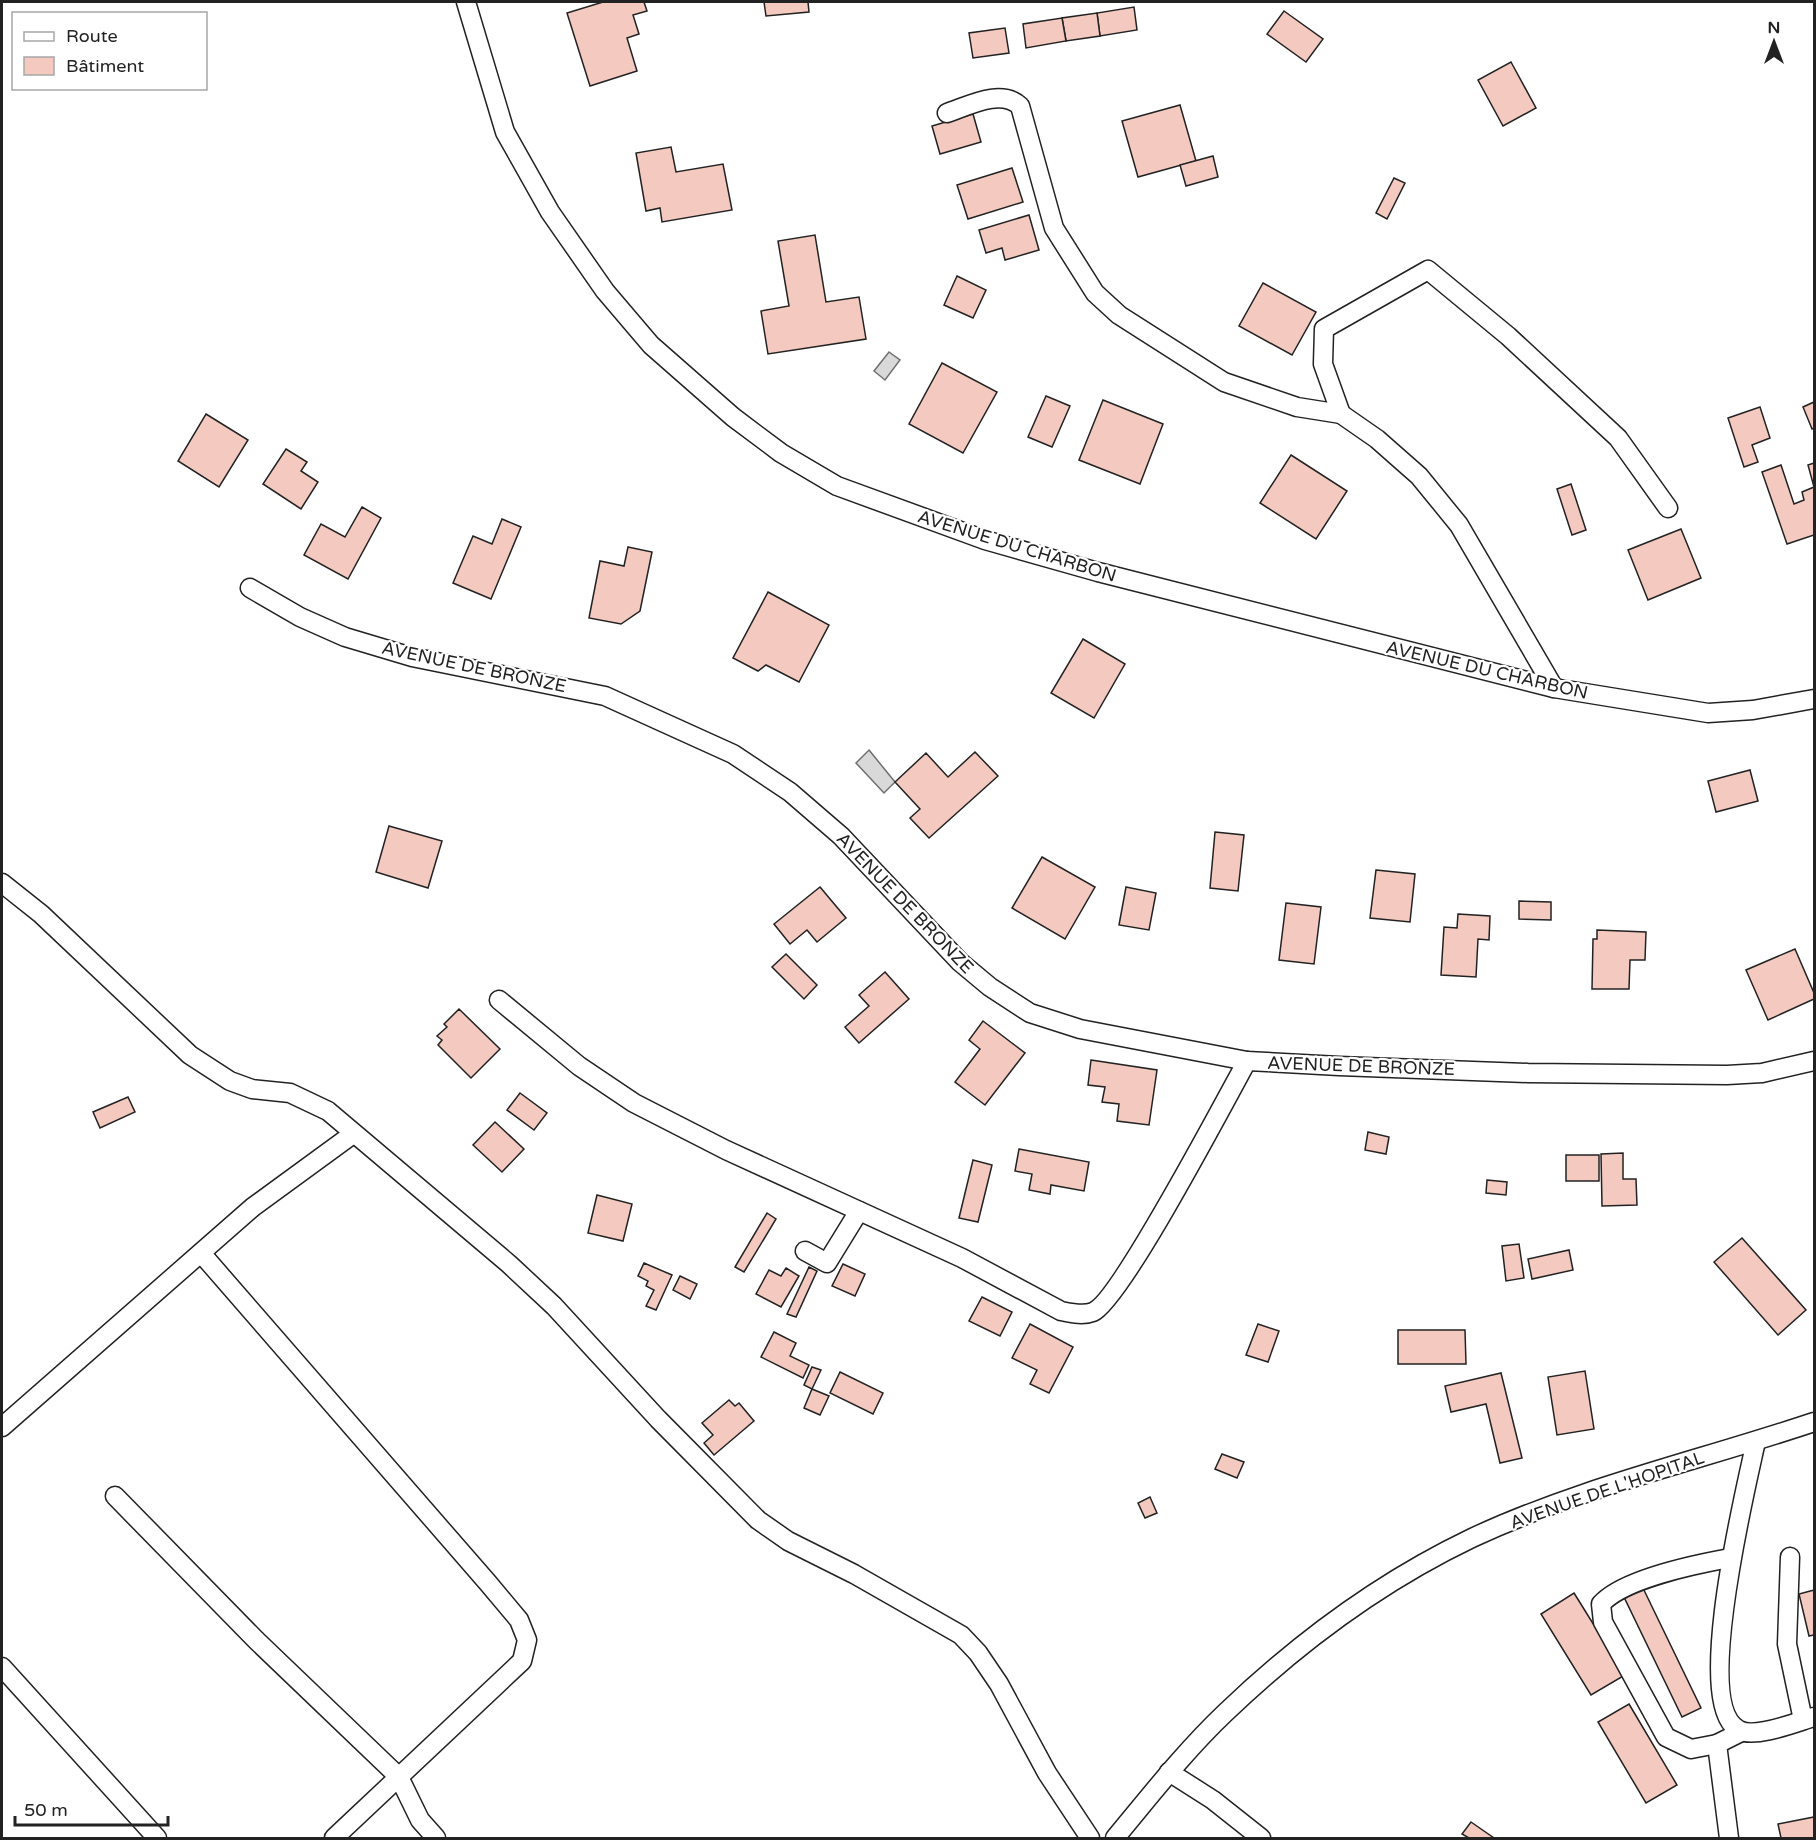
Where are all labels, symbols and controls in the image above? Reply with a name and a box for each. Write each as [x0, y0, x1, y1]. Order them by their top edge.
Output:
legend [12, 12, 207, 90]
north arrow [1744, 12, 1804, 72]
text: N [1768, 18, 1780, 38]
text: Route [66, 25, 118, 47]
text: Bâtiment [66, 55, 144, 77]
street label: AVENUE DU CHARBON [915, 505, 1119, 587]
street label: AVENUE DU CHARBON [1384, 636, 1590, 704]
street label: AVENUE DE BRONZE [380, 637, 568, 697]
street label: AVENUE DE BRONZE [832, 828, 978, 978]
street label: AVENUE DE BRONZE [1267, 1052, 1455, 1080]
street label: AVENUE DE L'HOPITAL [1507, 1446, 1708, 1534]
scale bar [15, 1789, 168, 1827]
text: 50 m [24, 1799, 68, 1821]

